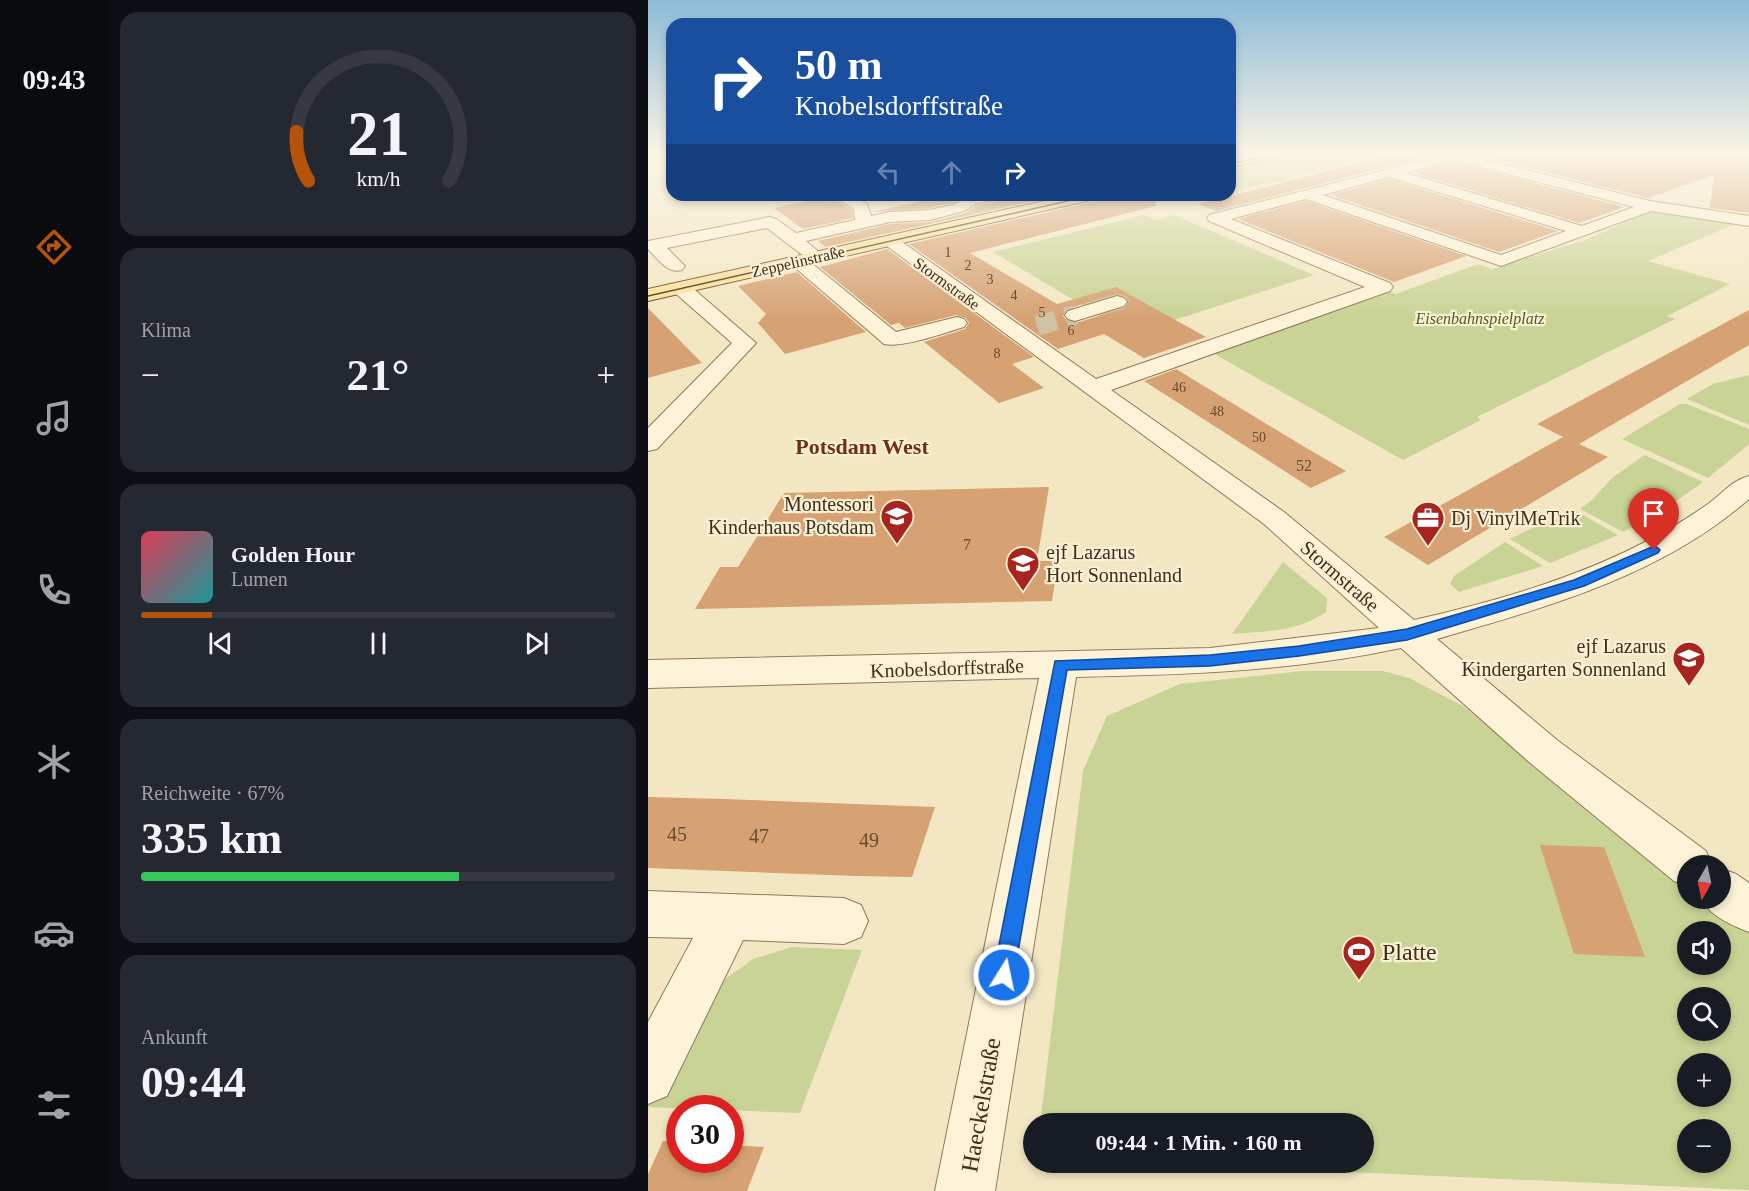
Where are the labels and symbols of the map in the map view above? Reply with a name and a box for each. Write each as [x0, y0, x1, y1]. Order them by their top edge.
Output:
street label: Zeppelinstraße [750, 243, 847, 281]
house number: 1 [945, 245, 952, 260]
street label: Stormstraße [910, 254, 983, 313]
house number: 2 [965, 258, 972, 273]
house number: 3 [987, 272, 994, 287]
house number: 4 [1011, 288, 1018, 303]
house number: 5 [1039, 305, 1046, 320]
park label: Eisenbahnspielplatz [1415, 310, 1545, 328]
house number: 6 [1068, 323, 1075, 338]
house number: 8 [994, 346, 1001, 361]
house number: 46 [1172, 380, 1186, 395]
house number: 48 [1210, 404, 1224, 419]
house number: 50 [1252, 430, 1266, 445]
district label: Potsdam West [795, 434, 929, 459]
house number: 52 [1296, 457, 1312, 474]
pin [1628, 488, 1679, 550]
place label: Montessori Kinderhaus Potsdam [708, 493, 874, 538]
school or university icon: Montessori Kinderhaus Potsdam [879, 498, 915, 545]
office icon: Dj VinylMeTrik [1410, 500, 1446, 547]
place label: Dj VinylMeTrik [1451, 507, 1580, 530]
house number: 7 [963, 536, 971, 553]
street label: Stormstraße [1296, 536, 1384, 616]
place label: ejf Lazarus Hort Sonnenland [1046, 541, 1182, 586]
school or university icon: ejf Lazarus Hort Sonnenland [1005, 545, 1041, 592]
place label: ejf Lazarus Kindergarten Sonnenland [1461, 635, 1666, 681]
school or university icon: ejf Lazarus Kindergarten Sonnenland [1671, 640, 1707, 687]
street label: Knobelsdorffstraße [870, 654, 1024, 682]
house number: 45 [667, 823, 687, 845]
house number: 47 [749, 825, 769, 847]
house number: 49 [859, 829, 879, 851]
north arrow [1677, 855, 1731, 909]
sports icon: Platte [1341, 934, 1377, 981]
place label: Platte [1382, 939, 1437, 965]
position arrow [972, 943, 1036, 1007]
street label: Haeckelstraße [956, 1036, 1006, 1174]
speed limit sign: 30 [666, 1095, 744, 1173]

